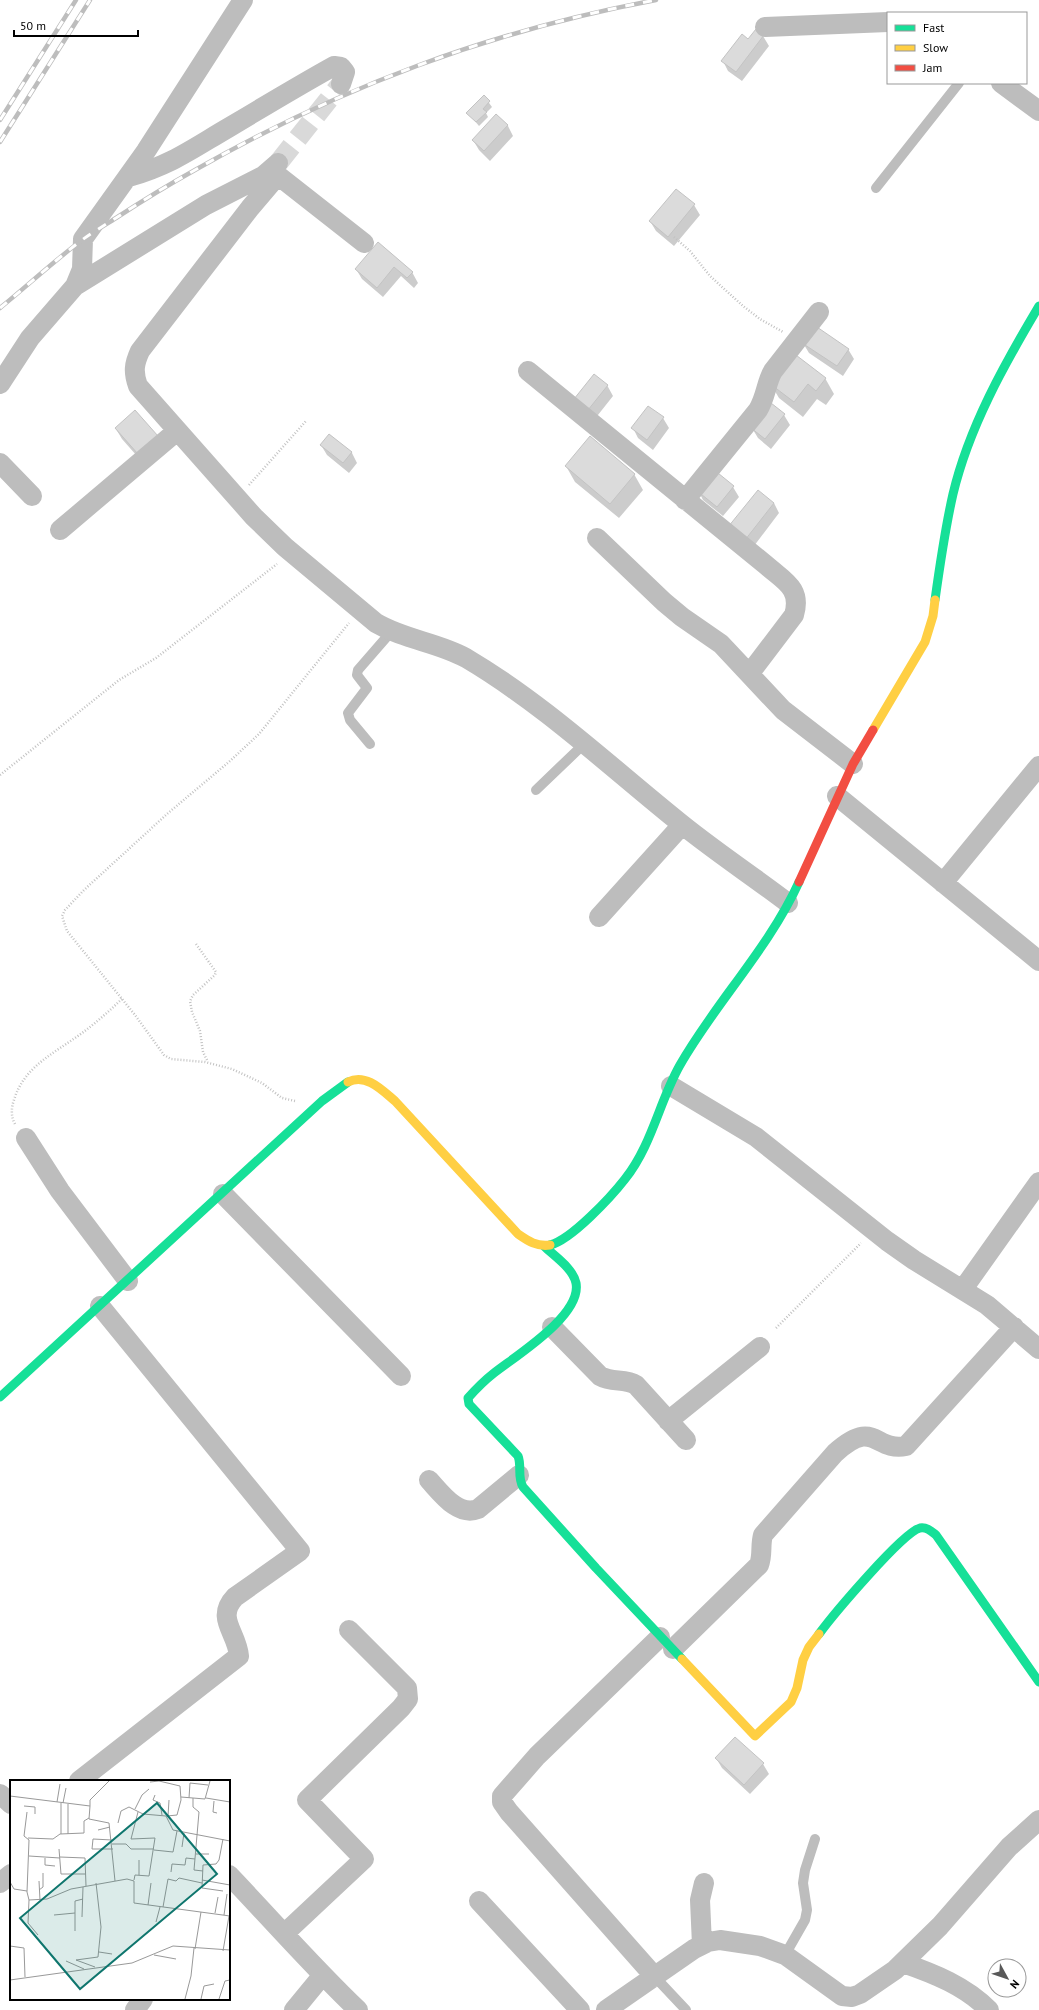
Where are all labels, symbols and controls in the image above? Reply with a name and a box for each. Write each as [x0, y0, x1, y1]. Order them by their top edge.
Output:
scale bar [14, 12, 138, 38]
legend [887, 12, 1027, 84]
text: 50 m [20, 18, 46, 33]
text: Fast [923, 20, 944, 35]
text: Slow [923, 40, 948, 55]
text: Jam [922, 60, 942, 75]
inset map [10, 1780, 230, 2000]
north arrow [987, 1958, 1027, 1998]
text: N [1007, 1977, 1022, 1992]

